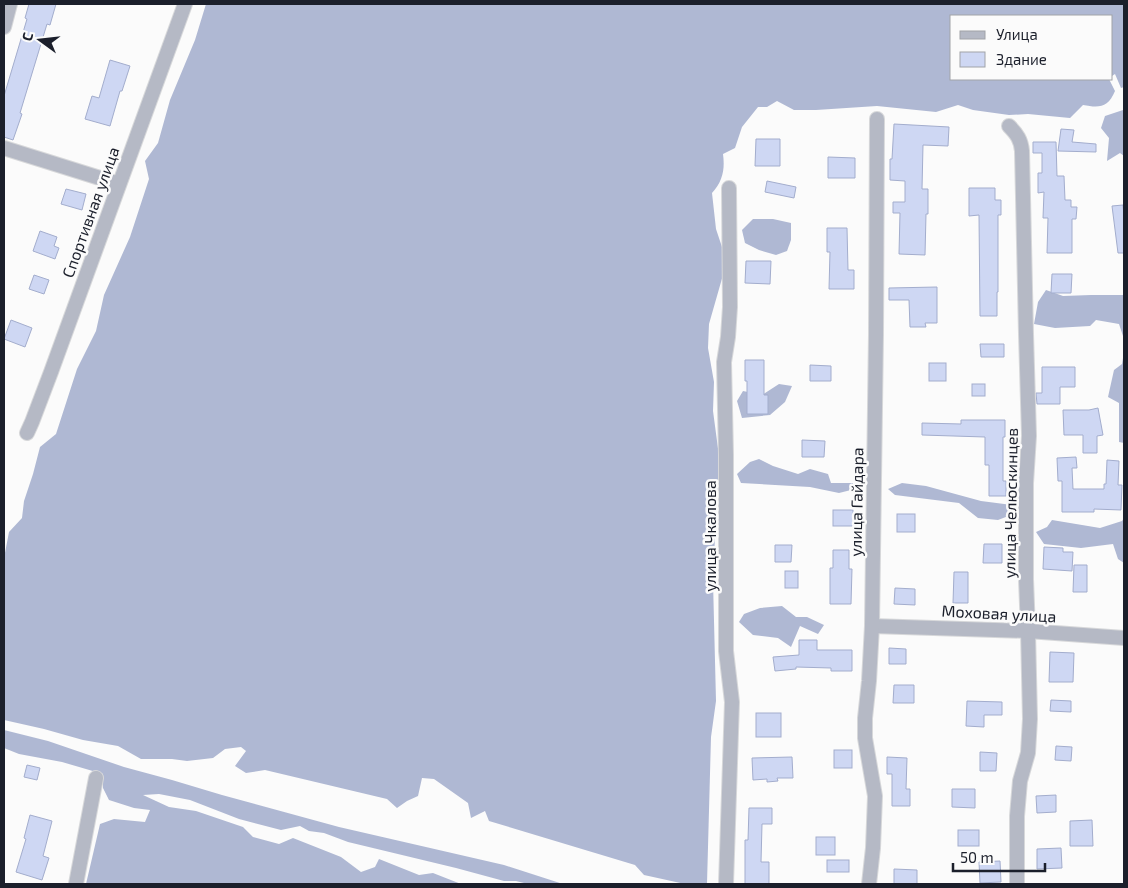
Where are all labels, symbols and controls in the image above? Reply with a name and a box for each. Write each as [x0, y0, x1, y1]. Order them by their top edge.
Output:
north arrow [15, 15, 65, 65]
legend [950, 15, 1113, 80]
text: Улица [996, 25, 1038, 43]
text: С [18, 30, 36, 43]
text: Здание [996, 50, 1047, 68]
street label: Спортивная улица [57, 144, 123, 280]
street label: улица Челюскинцев [999, 427, 1022, 579]
street label: улица Гайдара [846, 447, 867, 557]
street label: улица Чкалова [700, 480, 720, 592]
street label: Моховая улица [941, 601, 1057, 626]
scale bar [953, 840, 1046, 872]
text: 50 m [960, 848, 994, 866]

